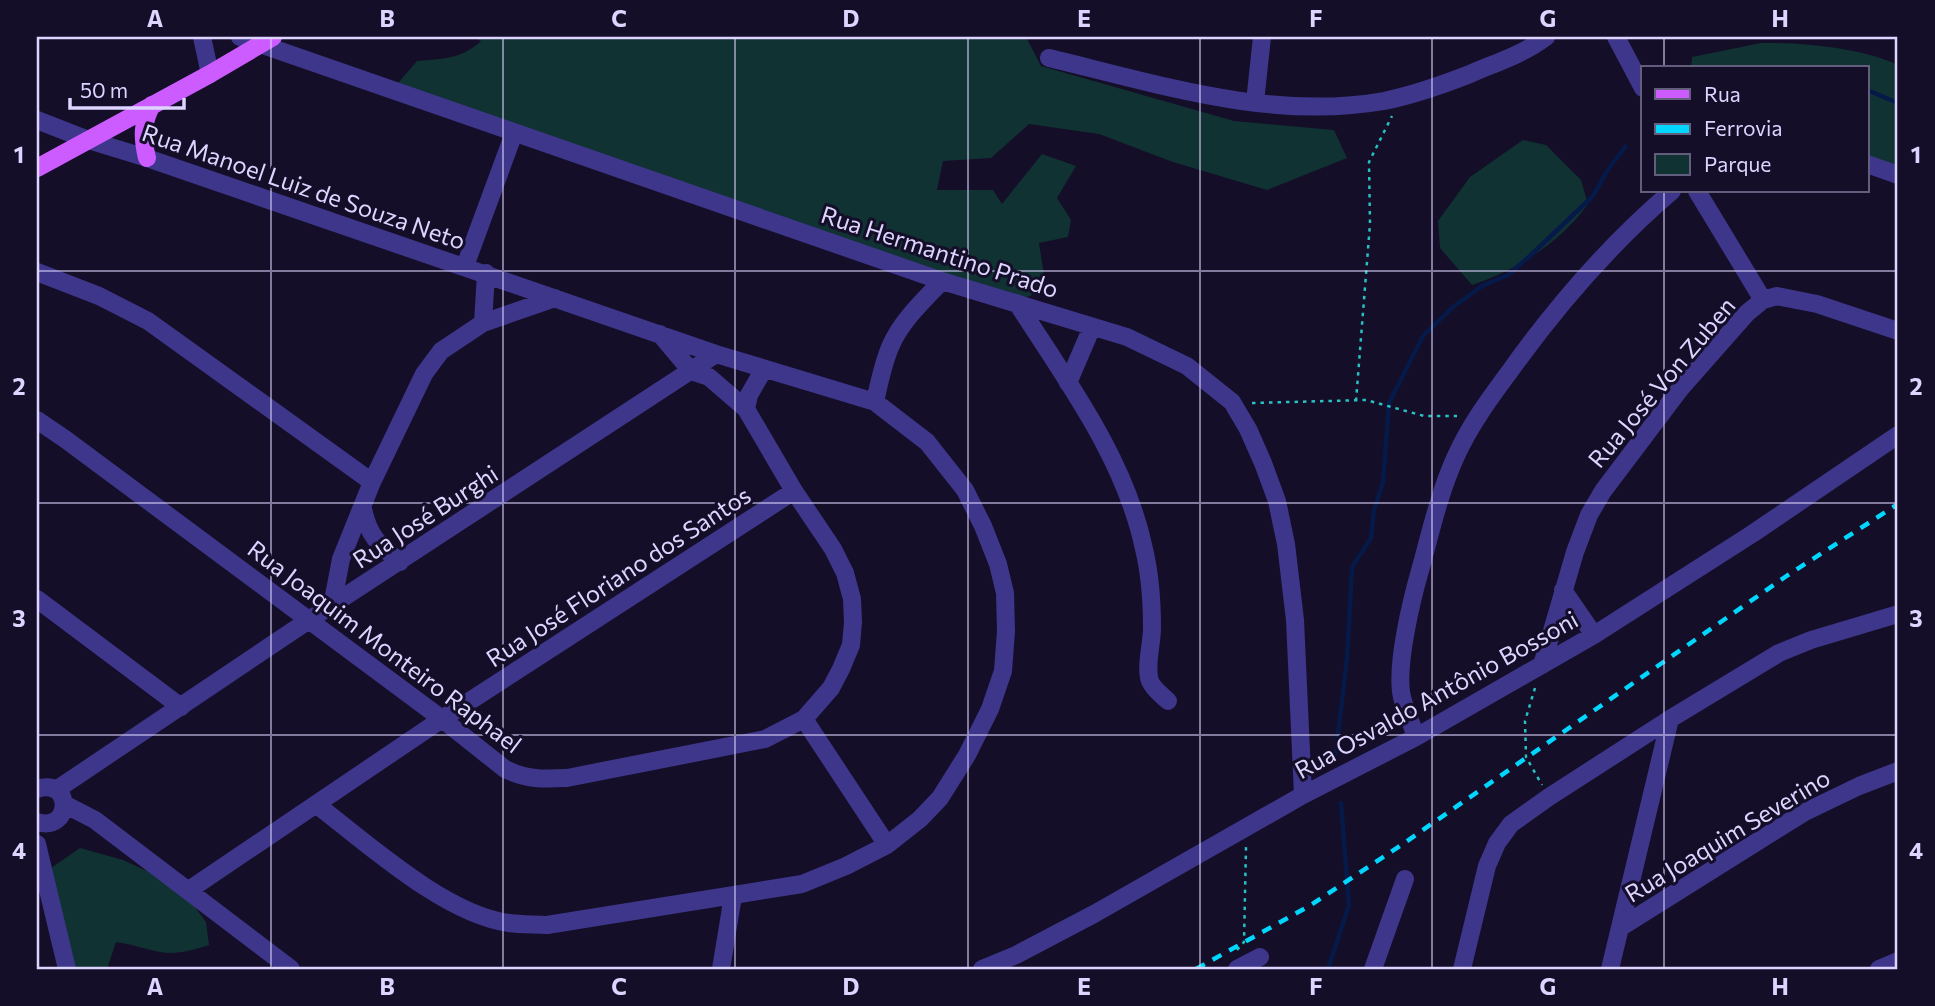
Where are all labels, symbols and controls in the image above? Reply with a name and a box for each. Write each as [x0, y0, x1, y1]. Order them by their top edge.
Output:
text: A [147, 4, 164, 32]
text: B [379, 4, 395, 32]
text: C [611, 4, 627, 32]
text: D [843, 4, 860, 32]
text: E [1077, 4, 1091, 32]
text: F [1309, 4, 1323, 32]
text: G [1540, 4, 1556, 32]
text: H [1771, 4, 1789, 32]
scale bar [70, 66, 184, 110]
legend [1641, 66, 1868, 192]
text: 50 m [80, 77, 128, 102]
text: Rua [1704, 81, 1741, 106]
text: Ferrovia [1704, 115, 1782, 140]
street label: Rua Manoel Luiz de Souza Neto [139, 117, 469, 255]
text: 1 [14, 140, 24, 168]
text: 1 [1911, 140, 1921, 168]
text: Parque [1704, 151, 1771, 176]
street label: Rua Hermantino Prado [818, 199, 1062, 303]
street label: Rua José Von Zuben [1581, 291, 1741, 473]
text: 2 [12, 372, 26, 400]
text: 2 [1909, 372, 1923, 400]
street label: Rua José Burghi [347, 458, 503, 574]
street label: Rua José Floriano dos Santos [480, 480, 756, 672]
street label: Rua Joaquim Monteiro Raphael [243, 534, 527, 758]
text: 3 [12, 604, 26, 632]
street label: Rua Osvaldo Antônio Bossoni [1289, 604, 1583, 784]
text: 3 [1909, 604, 1923, 632]
street label: Rua Joaquim Severino [1619, 762, 1835, 908]
text: 4 [12, 836, 26, 864]
text: 4 [1909, 836, 1923, 864]
text: A [147, 972, 164, 1000]
text: B [379, 972, 395, 1000]
text: C [611, 972, 627, 1000]
text: D [843, 972, 860, 1000]
text: E [1077, 972, 1091, 1000]
text: F [1309, 972, 1323, 1000]
text: G [1540, 972, 1556, 1000]
text: H [1771, 972, 1789, 1000]

